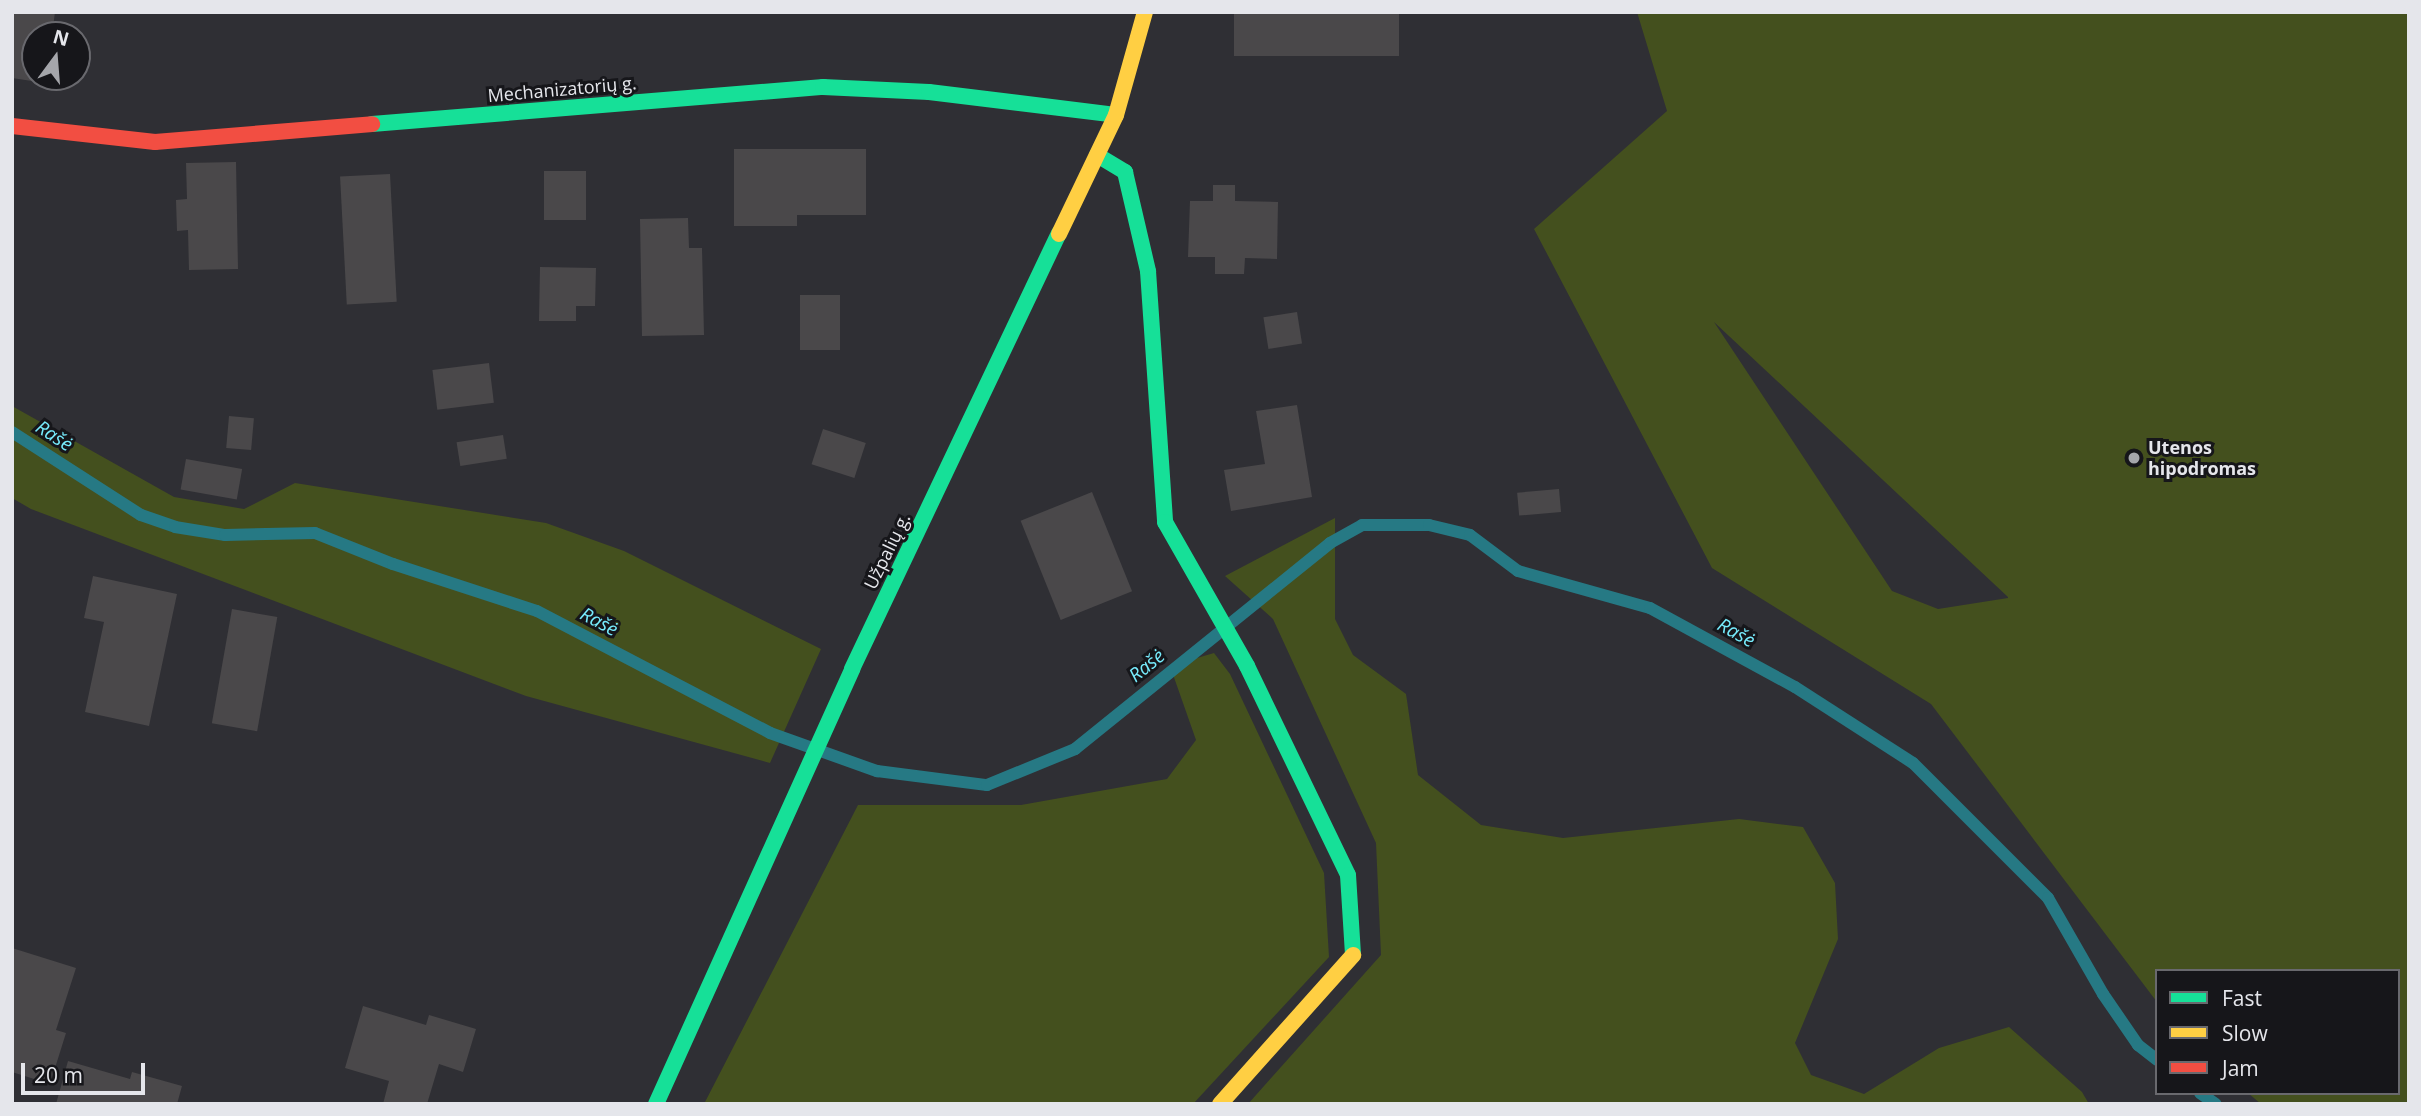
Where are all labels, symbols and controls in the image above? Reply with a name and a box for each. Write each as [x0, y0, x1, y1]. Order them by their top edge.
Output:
north arrow [21, 21, 91, 91]
text: N [50, 23, 72, 52]
street label: Mechanizatorių g. [487, 72, 637, 106]
water label: Rašė [31, 416, 77, 456]
place label: Utenos hipodromas [2148, 437, 2256, 480]
marker: Utenos hipodromas [2126, 450, 2142, 466]
street label: Užpalių g. [859, 509, 915, 593]
water label: Rašė [576, 603, 622, 641]
water label: Rašė [1713, 614, 1759, 652]
water label: Rašė [1125, 645, 1169, 687]
legend [2155, 969, 2400, 1095]
text: Fast [2222, 984, 2262, 1012]
text: Slow [2222, 1019, 2268, 1047]
scale bar [24, 1050, 149, 1094]
text: Jam [2222, 1054, 2259, 1082]
text: 20 m [34, 1061, 83, 1089]

